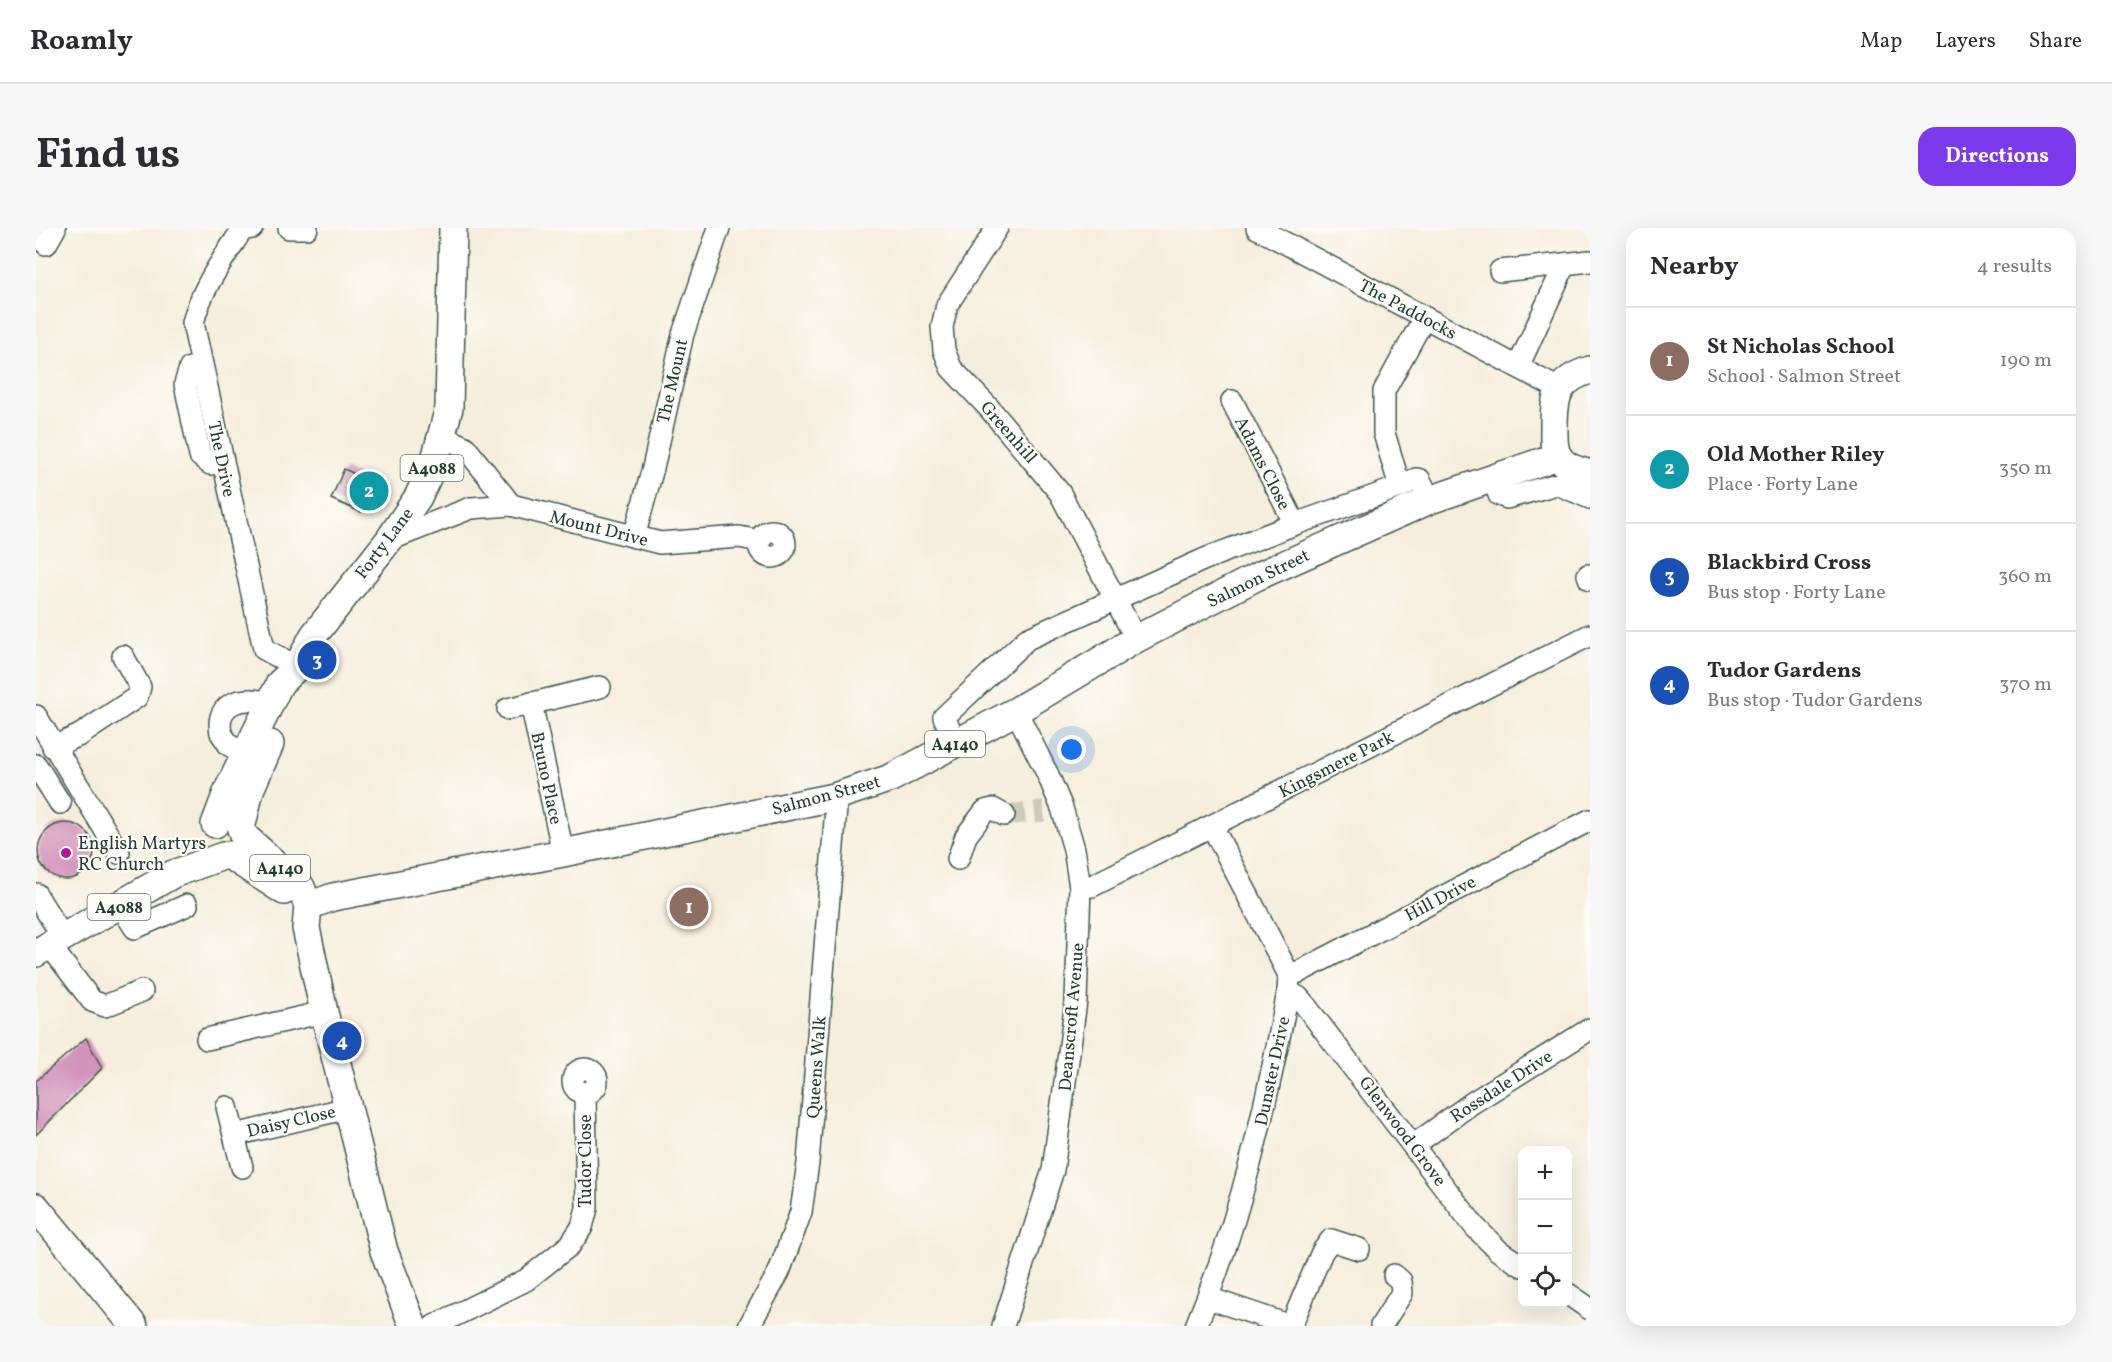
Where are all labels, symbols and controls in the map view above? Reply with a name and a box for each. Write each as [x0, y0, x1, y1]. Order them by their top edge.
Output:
text: Roamly [30, 22, 133, 61]
text: Map [1860, 27, 1902, 56]
text: Layers [1935, 27, 1996, 56]
text: Share [2029, 27, 2082, 56]
text: Find us [36, 127, 180, 186]
button: Directions [1918, 127, 2076, 186]
text: Nearby [1650, 249, 1739, 285]
text: 4 results [1977, 253, 2052, 281]
street label: The Paddocks [1354, 274, 1461, 347]
text: St Nicholas School [1707, 332, 1895, 363]
street label: The Mount [652, 337, 695, 426]
text: 1 [1665, 347, 1674, 375]
text: 190 m [2000, 347, 2052, 375]
text: School · Salmon Street [1707, 363, 1901, 391]
street label: Greenhill [974, 396, 1042, 470]
street label: Adams Close [1227, 413, 1296, 515]
street label: The Drive [200, 419, 241, 500]
text: Old Mother Riley [1707, 440, 1885, 471]
road number: A4088 [400, 455, 464, 481]
text: 2 [1664, 455, 1675, 483]
text: 350 m [1999, 455, 2052, 483]
pin: 2 [350, 468, 388, 514]
text: Place · Forty Lane [1707, 471, 1858, 499]
street label: Forty Lane [350, 503, 420, 585]
street label: Mount Drive [547, 505, 651, 554]
street label: Salmon Street [1203, 544, 1314, 615]
text: Blackbird Cross [1707, 548, 1871, 579]
text: 3 [1664, 563, 1675, 591]
text: 360 m [1998, 563, 2052, 591]
text: Bus stop · Forty Lane [1707, 579, 1886, 607]
pin: 3 [298, 638, 336, 682]
text: Tudor Gardens [1707, 656, 1861, 687]
text: 4 [1663, 671, 1676, 699]
text: 370 m [1999, 671, 2052, 699]
text: Bus stop · Tudor Gardens [1707, 687, 1923, 715]
street label: Kingsmere Park [1275, 725, 1399, 805]
street label: Bruno Place [524, 730, 568, 827]
road number: A4140 [925, 731, 985, 757]
your location [1057, 735, 1086, 764]
street label: Salmon Street [769, 770, 883, 823]
place label: English Martyrs RC Church [78, 832, 206, 878]
marker: English Martyrs RC Church [59, 846, 73, 860]
road number: A4140 [250, 855, 310, 881]
street label: Hill Drive [1401, 870, 1481, 929]
pin: 1 [670, 884, 708, 930]
road number: A4088 [88, 894, 151, 920]
street label: Deanscroft Avenue [1054, 942, 1091, 1093]
street label: Dunster Drive [1250, 1014, 1297, 1128]
street label: Queens Walk [801, 1015, 834, 1119]
pin: 4 [322, 1018, 362, 1064]
street label: Rossdale Drive [1446, 1045, 1558, 1130]
street label: Glenwood Grove [1352, 1072, 1451, 1192]
street label: Daisy Close [244, 1100, 338, 1145]
street label: Tudor Close [574, 1114, 599, 1208]
map controls [1518, 1146, 1572, 1308]
button: + [1518, 1146, 1572, 1200]
button: − [1518, 1200, 1572, 1254]
button: locate [1518, 1254, 1572, 1308]

